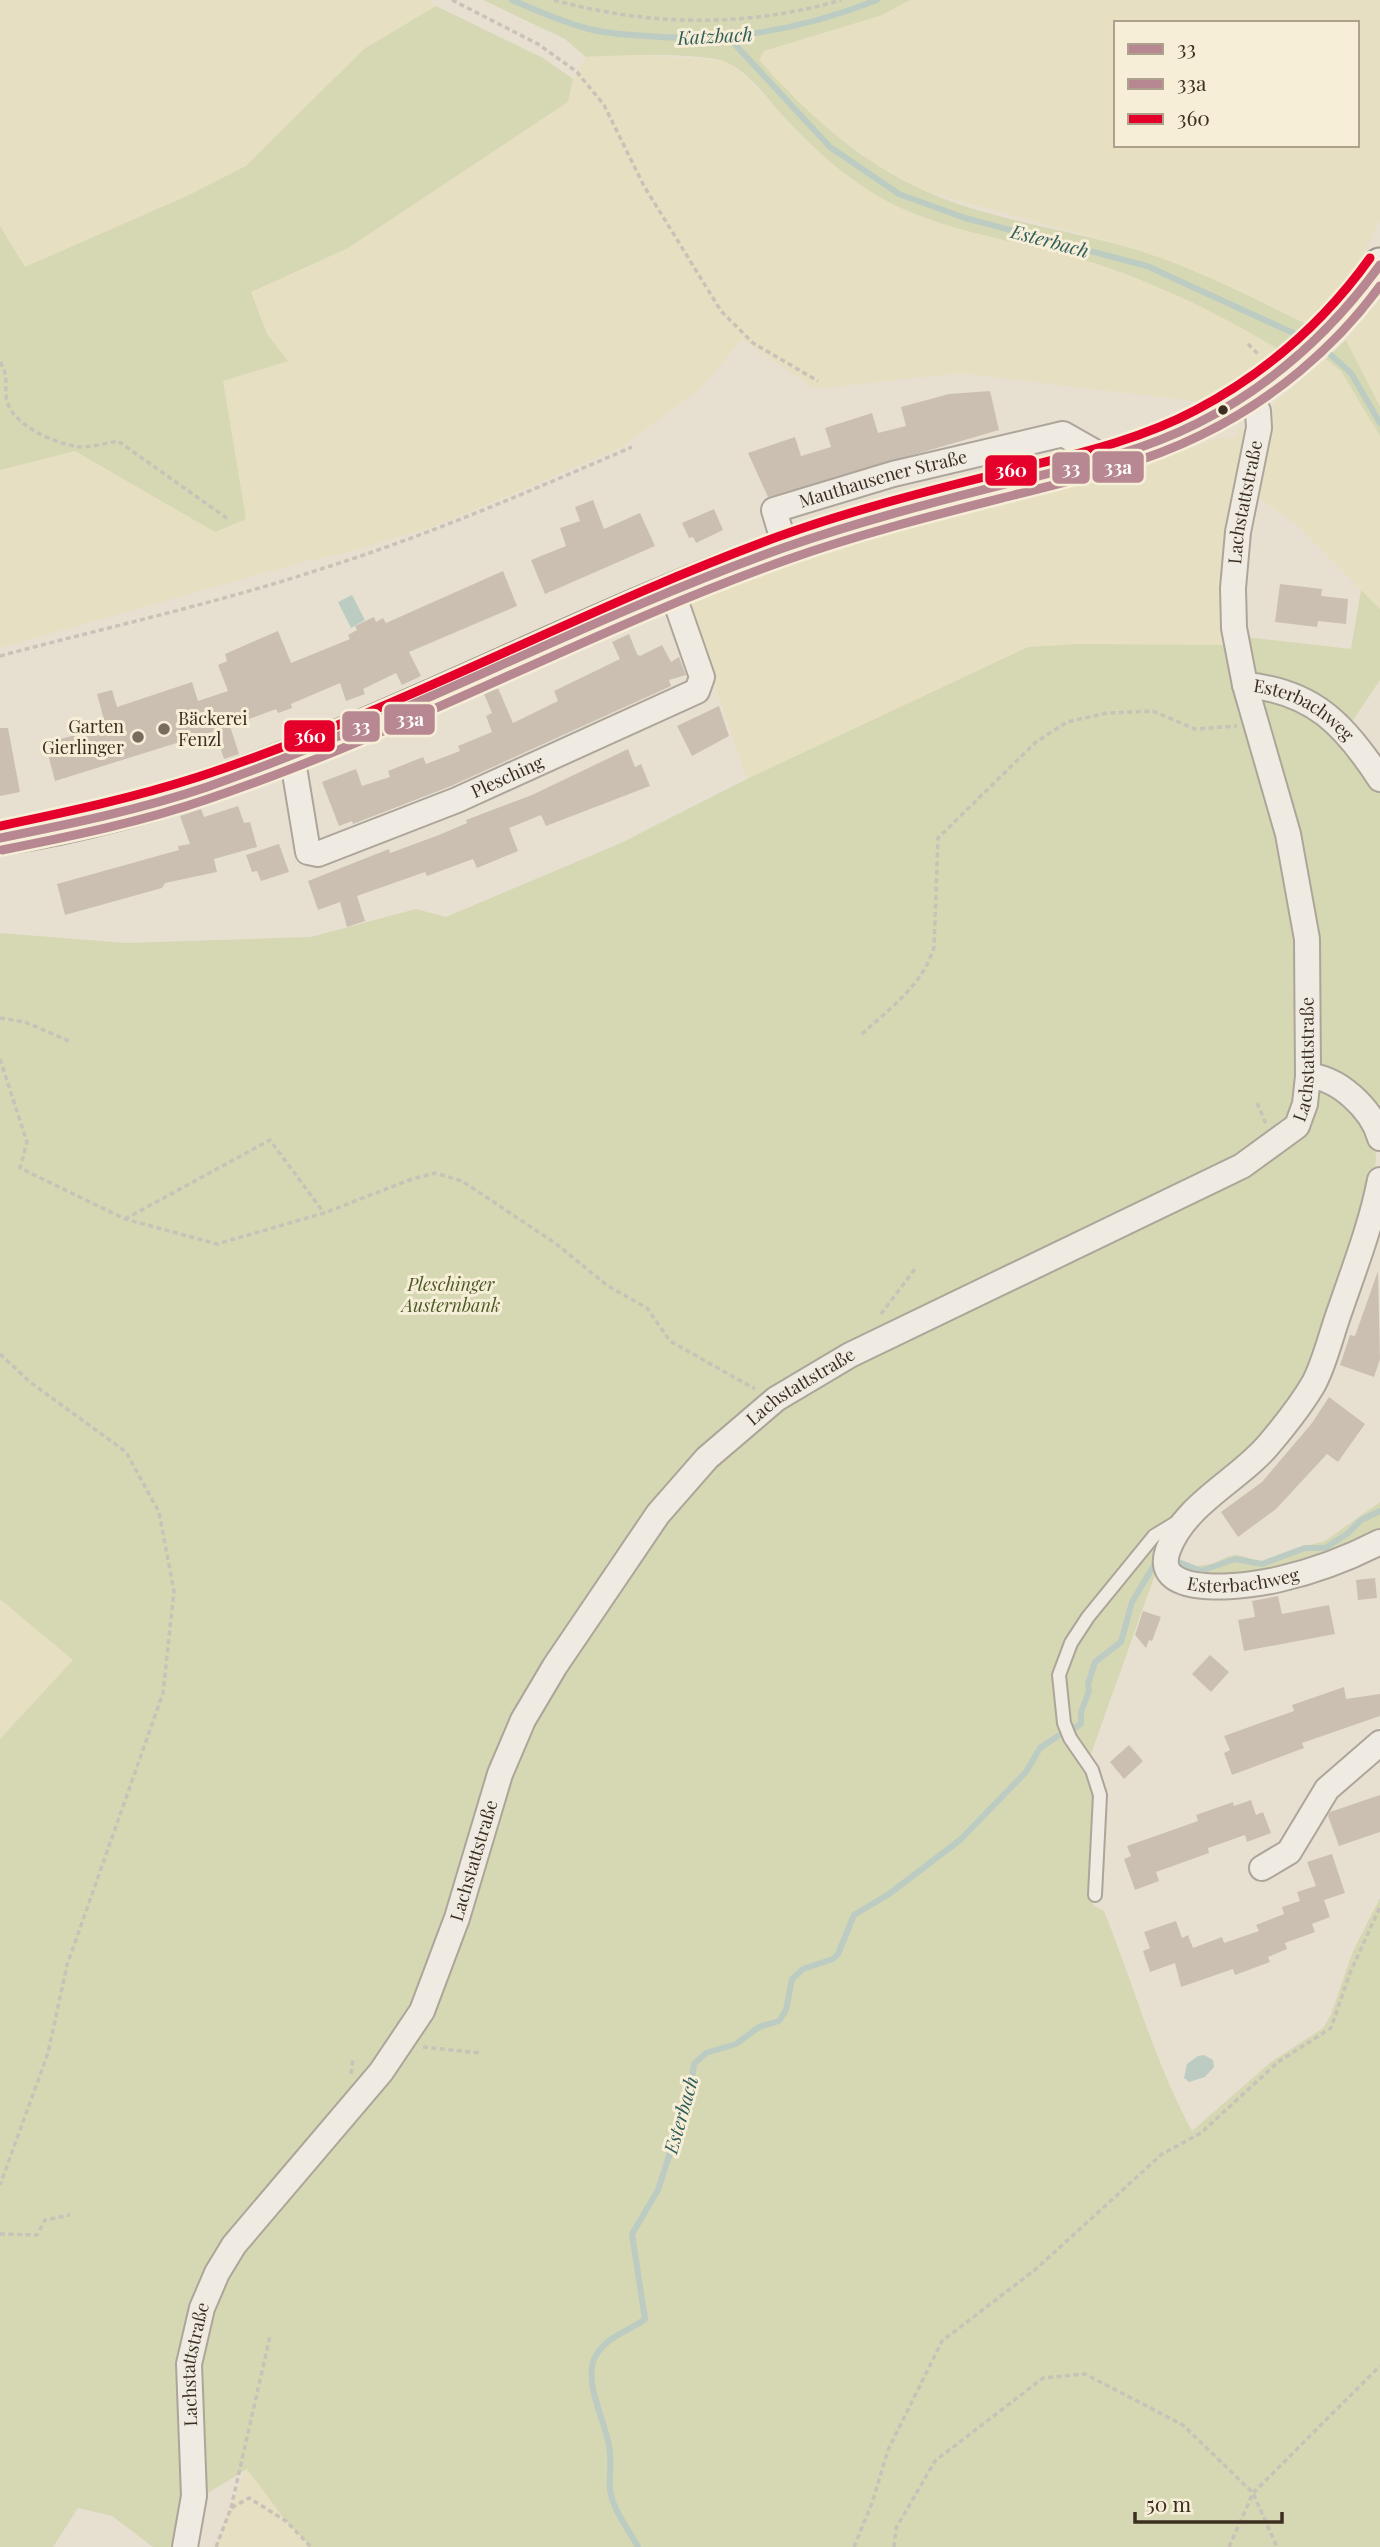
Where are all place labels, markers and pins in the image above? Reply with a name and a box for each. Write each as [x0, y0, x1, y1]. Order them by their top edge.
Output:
unlabelled marker [1216, 403, 1230, 417]
place label: Bäckerei Fenzl [178, 706, 247, 751]
place label: Garten Gierlinger [42, 714, 124, 759]
marker: Bäckerei Fenzl [156, 721, 172, 737]
marker: Garten Gierlinger [130, 729, 146, 745]

